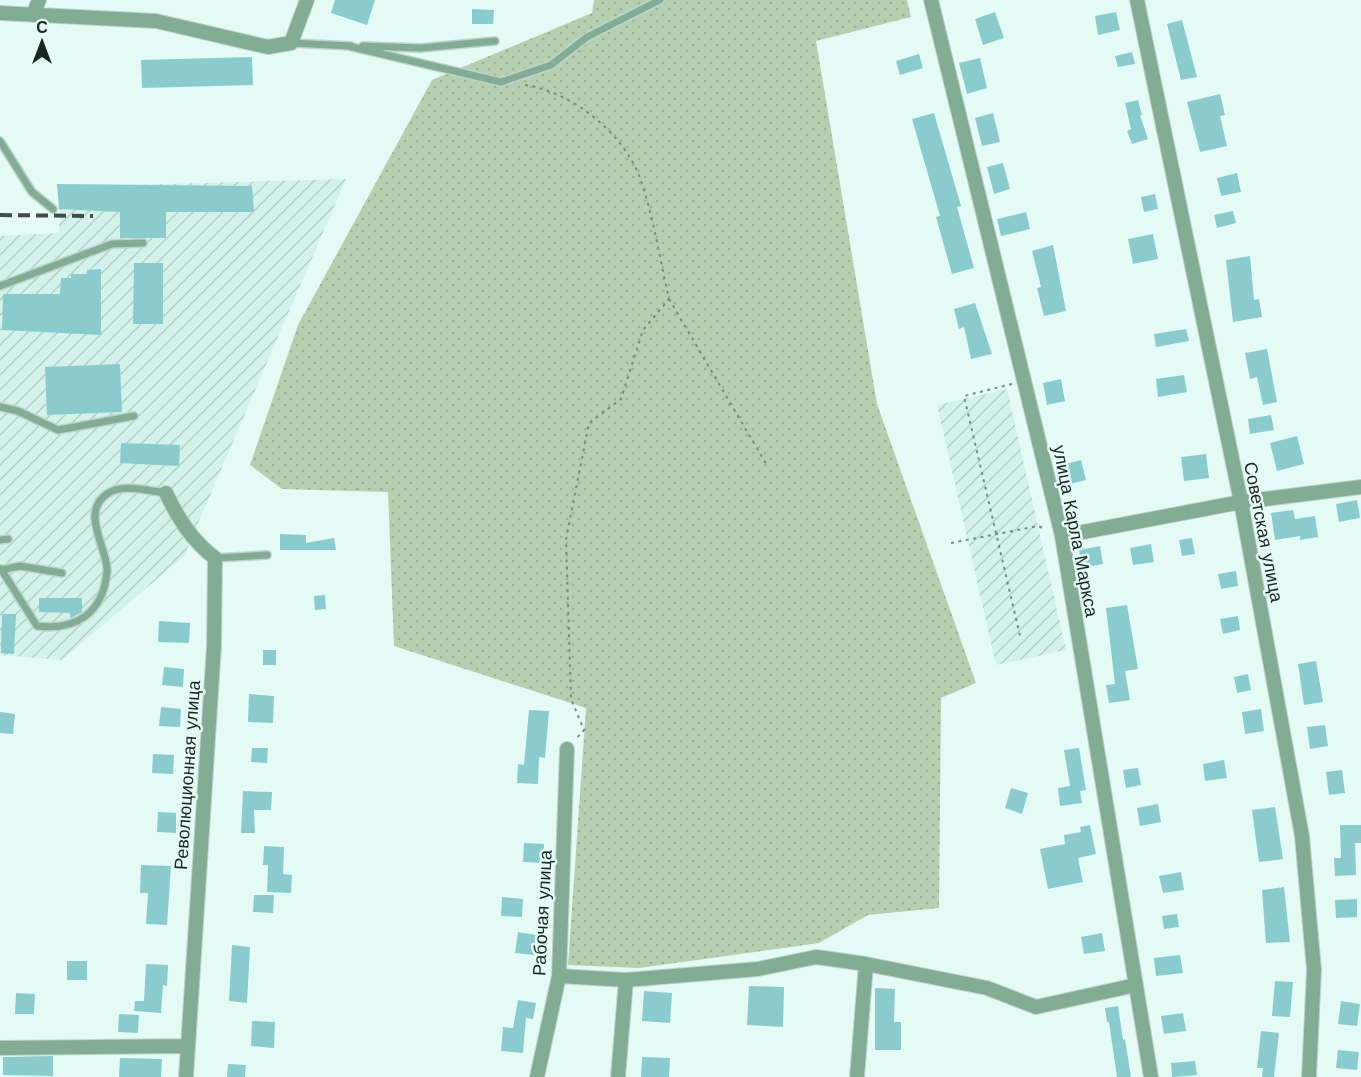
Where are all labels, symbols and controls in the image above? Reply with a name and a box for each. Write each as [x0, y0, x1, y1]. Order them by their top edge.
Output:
north arrow [12, 12, 72, 72]
text: С [36, 18, 48, 37]
street label: улица Карла Маркса [1049, 443, 1103, 620]
street label: Советская улица [1240, 460, 1288, 605]
street label: Революционная улица [170, 679, 204, 870]
street label: Рабочая улица [528, 849, 556, 977]

